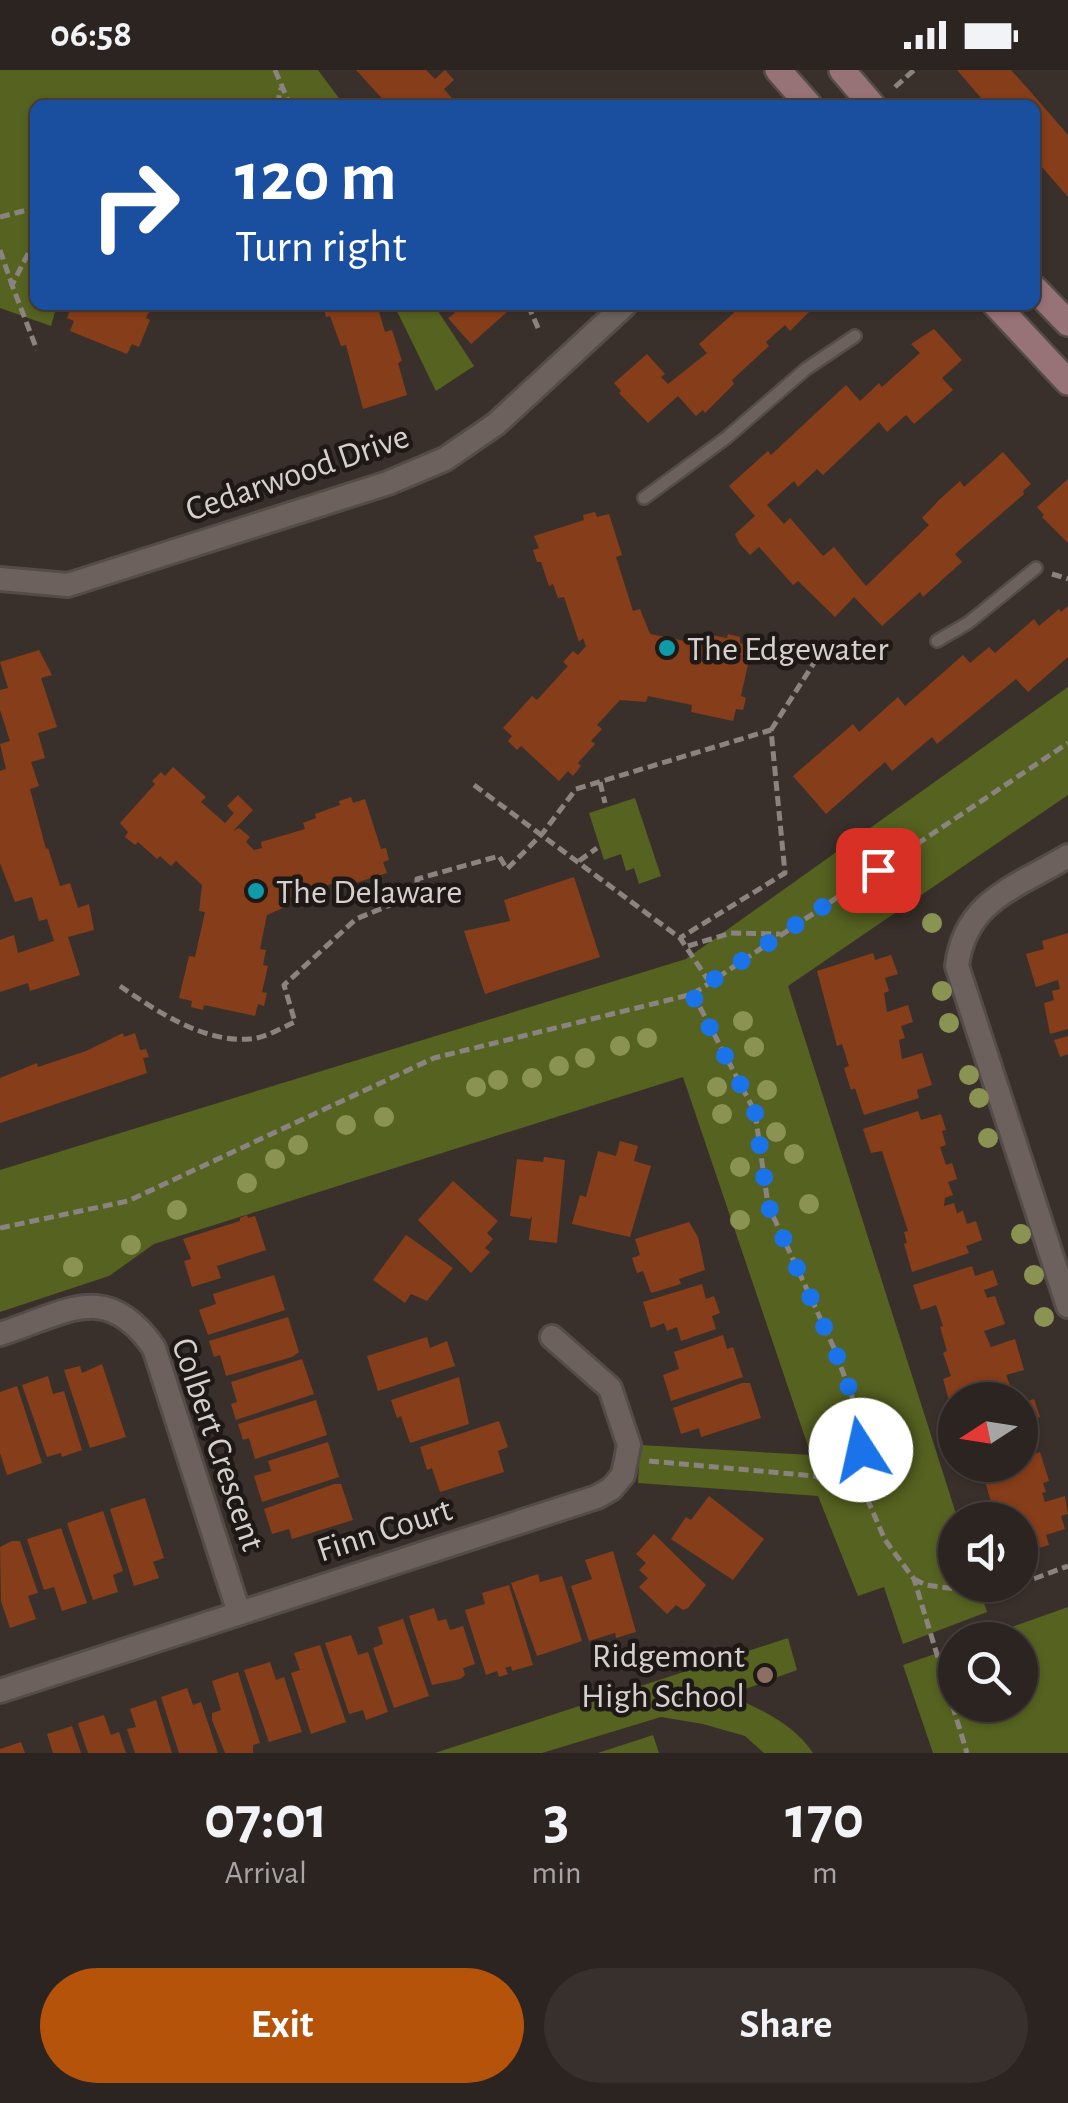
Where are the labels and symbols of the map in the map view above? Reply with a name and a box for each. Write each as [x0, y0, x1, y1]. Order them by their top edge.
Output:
street label: Cedarwood Drive [181, 419, 414, 528]
place label: The Edgewater [687, 632, 889, 667]
marker: The Edgewater [656, 637, 678, 659]
pin [836, 828, 921, 913]
place label: The Delaware [276, 875, 462, 910]
marker: The Delaware [245, 880, 267, 902]
street label: Colbert Crescent [165, 1334, 270, 1555]
north arrow [938, 1382, 1038, 1482]
position arrow [809, 1398, 913, 1502]
street label: Finn Court [313, 1492, 456, 1569]
place label: Ridgemont High School [581, 1639, 745, 1714]
marker: Ridgemont High School [754, 1664, 776, 1686]

